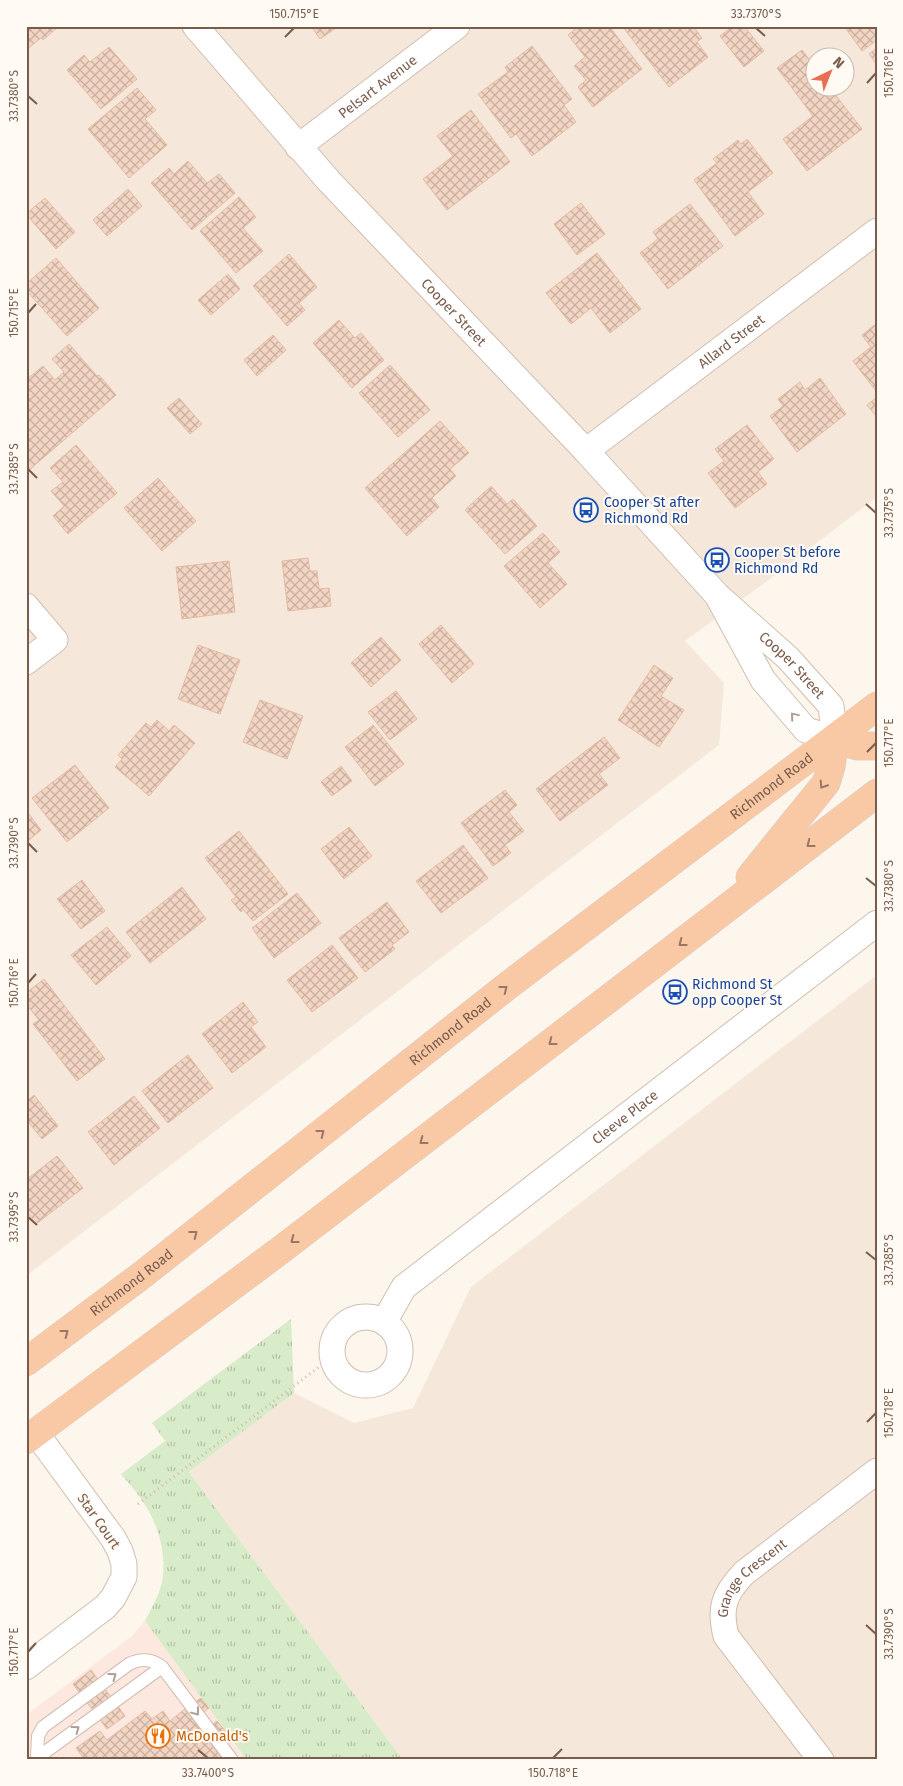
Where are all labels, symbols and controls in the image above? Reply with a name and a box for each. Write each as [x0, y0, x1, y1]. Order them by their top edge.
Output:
text: 150.715°E [269, 7, 319, 21]
text: 33.7370°S [731, 7, 782, 21]
north arrow [806, 48, 856, 98]
text: 150.716°E [882, 48, 896, 98]
street label: Pelsart Avenue [335, 52, 421, 122]
text: N [829, 53, 848, 72]
text: 33.7380°S [7, 69, 21, 122]
street label: Cooper Street [417, 275, 490, 351]
text: 150.715°E [7, 288, 21, 338]
street label: Allard Street [695, 310, 769, 372]
text: 33.7385°S [7, 443, 21, 495]
text: 33.7375°S [882, 488, 896, 538]
place label: Cooper St after Richmond Rd [604, 494, 700, 527]
bus stop icon: Cooper St after Richmond Rd [573, 497, 599, 523]
place label: Cooper St before Richmond Rd [734, 544, 841, 577]
bus stop icon: Cooper St before Richmond Rd [704, 547, 730, 573]
street label: Cooper Street [755, 628, 829, 703]
one-way arrow [791, 713, 799, 722]
text: 150.717°E [882, 718, 896, 768]
street label: Richmond Road [727, 749, 817, 823]
one-way arrow [820, 779, 829, 789]
text: 33.7390°S [7, 817, 21, 869]
one-way arrow [807, 838, 816, 847]
text: 33.7380°S [882, 859, 896, 912]
one-way arrow [678, 938, 687, 947]
text: 150.716°E [7, 958, 21, 1008]
place label: Richmond St opp Cooper St [692, 976, 783, 1009]
bus stop icon: Richmond St opp Cooper St [662, 979, 688, 1005]
one-way arrow [498, 986, 507, 994]
street label: Richmond Road [406, 994, 495, 1069]
one-way arrow [549, 1036, 558, 1045]
street label: Cleeve Place [589, 1087, 662, 1148]
one-way arrow [315, 1130, 324, 1138]
one-way arrow [420, 1135, 429, 1143]
text: 33.7395°S [7, 1191, 21, 1242]
one-way arrow [188, 1231, 197, 1239]
one-way arrow [291, 1234, 300, 1242]
text: 33.7385°S [882, 1234, 896, 1286]
street label: Richmond Road [87, 1246, 177, 1320]
one-way arrow [59, 1330, 69, 1339]
text: 150.718°E [882, 1388, 896, 1438]
street label: Star Court [73, 1490, 124, 1553]
street label: Grange Crescent [715, 1535, 791, 1618]
text: 33.7390°S [882, 1608, 896, 1660]
text: 150.717°E [7, 1627, 21, 1677]
one-way arrow [107, 1673, 116, 1682]
one-way arrow [190, 1706, 199, 1716]
restaurant icon: McDonald's [145, 1723, 171, 1749]
one-way arrow [71, 1726, 80, 1735]
place label: McDonald's [176, 1728, 249, 1745]
text: 33.7400°S [182, 1766, 235, 1780]
text: 150.718°E [528, 1766, 578, 1780]

